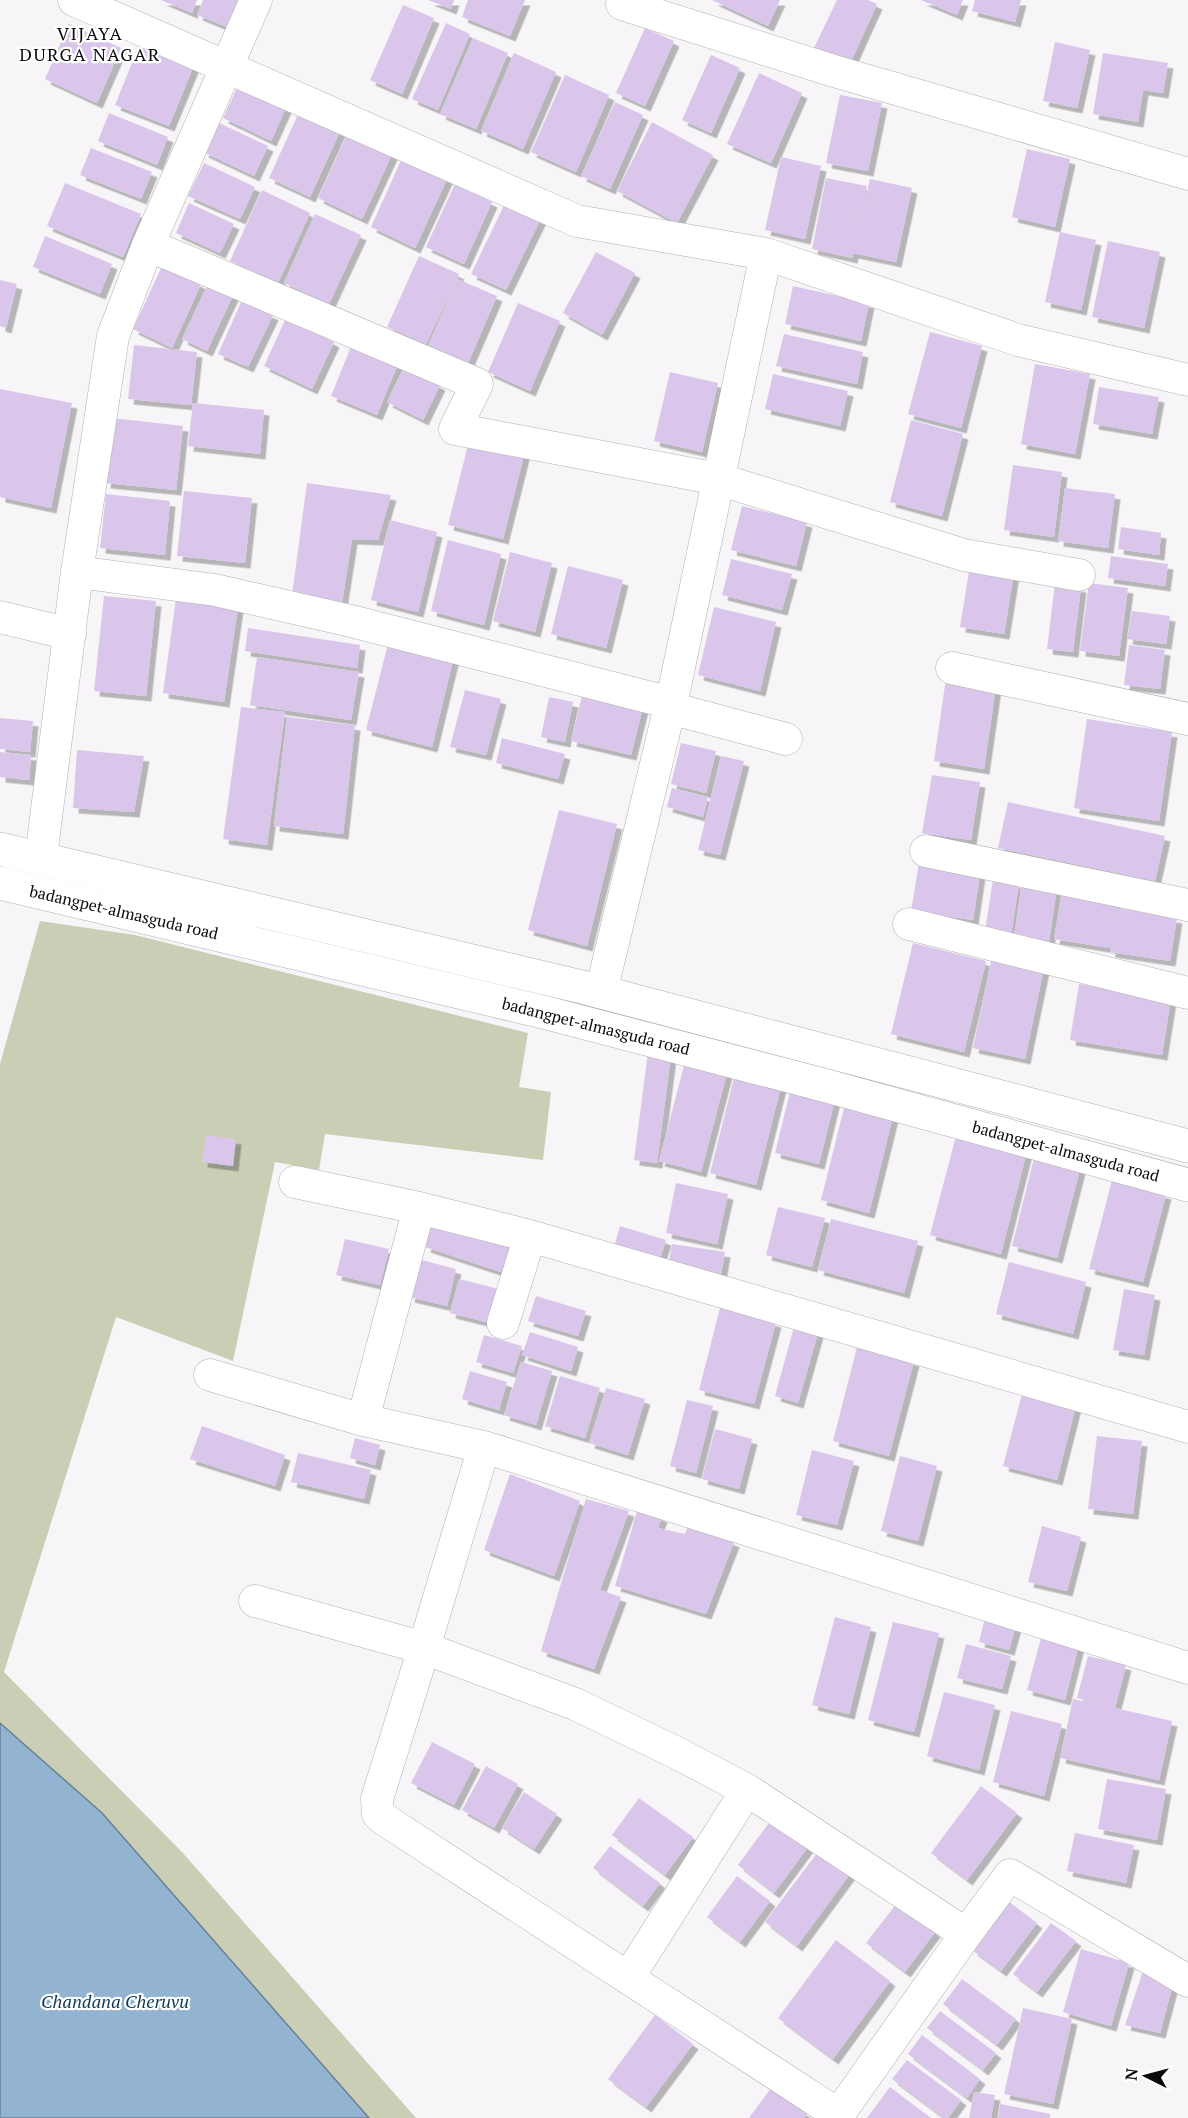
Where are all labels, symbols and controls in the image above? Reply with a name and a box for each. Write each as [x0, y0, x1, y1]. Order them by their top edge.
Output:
district label: VIJAYA DURGA NAGAR [19, 21, 161, 66]
street label: badangpet-almasguda road [27, 880, 221, 944]
street label: badangpet-almasguda road [500, 992, 692, 1060]
street label: badangpet-almasguda road [970, 1115, 1162, 1187]
water label: Chandana Cheruvu [41, 1989, 189, 2013]
north arrow [1116, 2046, 1176, 2106]
text: N [1120, 2067, 1143, 2082]

